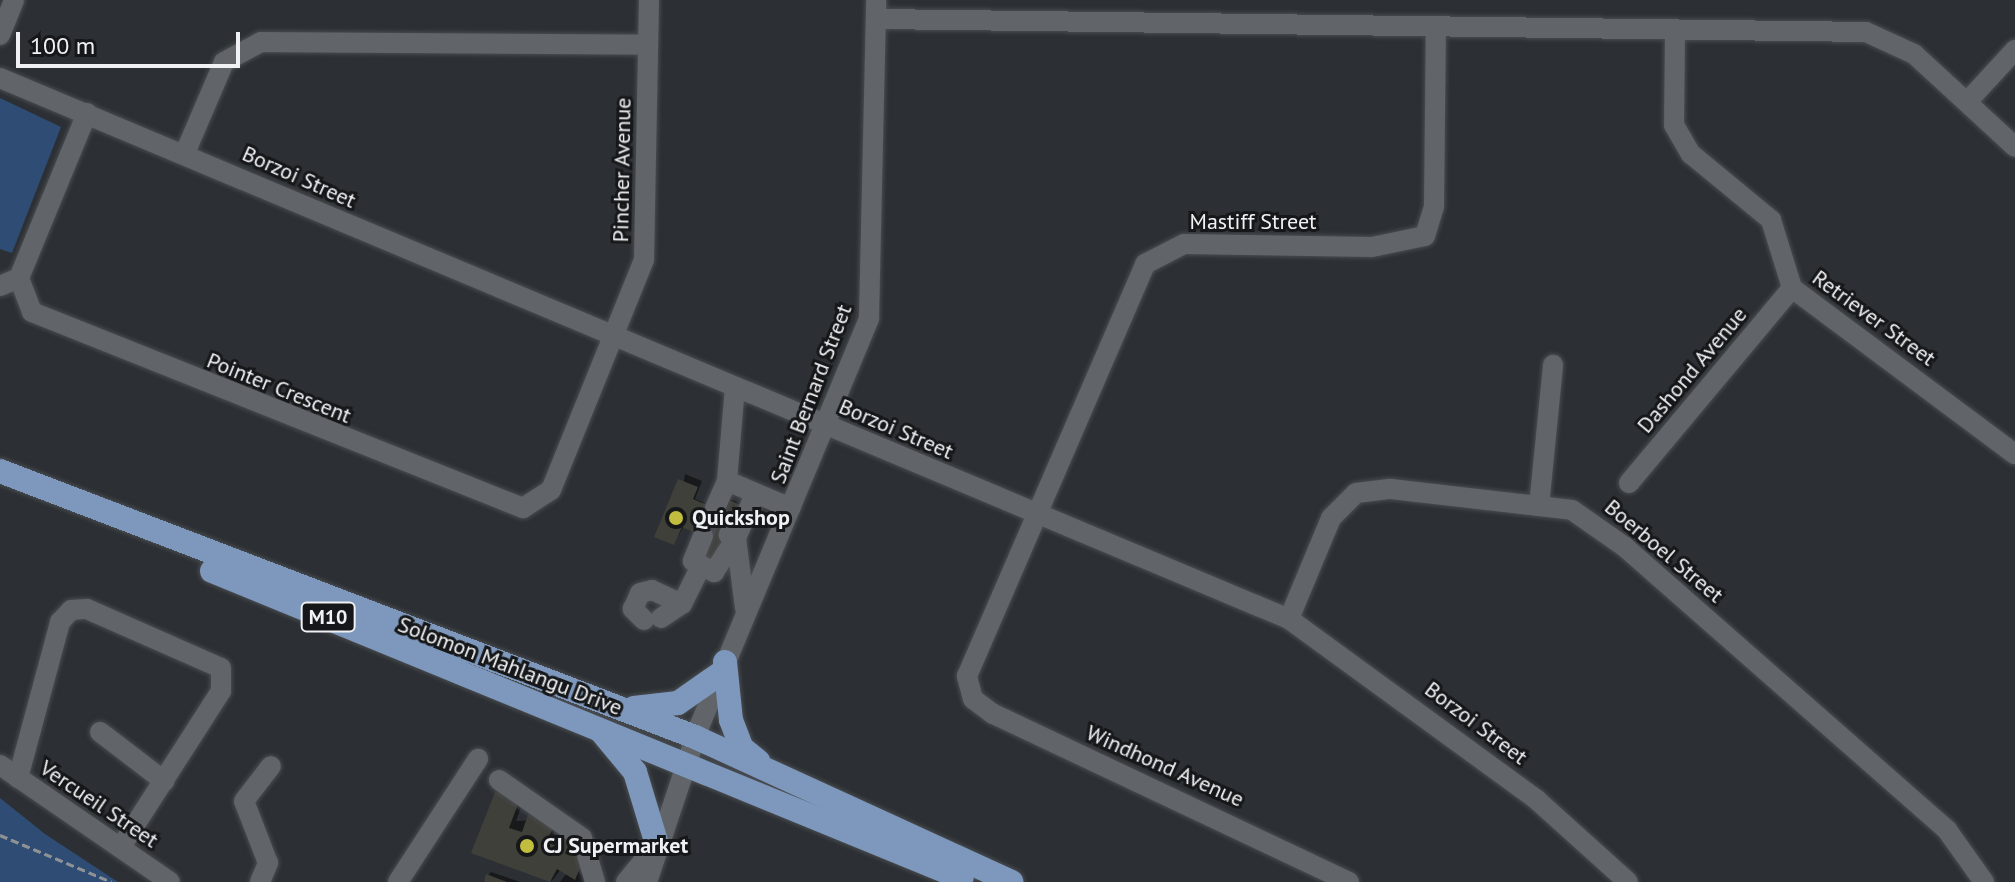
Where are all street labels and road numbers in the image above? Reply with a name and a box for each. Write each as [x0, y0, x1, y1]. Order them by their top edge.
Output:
street label: Pincher Avenue [608, 97, 636, 243]
street label: Borzoi Street [238, 140, 360, 214]
street label: Mastiff Street [1189, 209, 1317, 235]
street label: Retriever Street [1807, 264, 1941, 372]
street label: Saint Bernard Street [765, 301, 857, 487]
street label: Dashond Avenue [1631, 301, 1753, 439]
street label: Pointer Crescent [203, 347, 355, 429]
street label: Borzoi Street [835, 393, 957, 465]
street label: Boerboel Street [1599, 494, 1729, 608]
road number: M10 [300, 601, 356, 633]
street label: Solomon Mahlangu Drive [394, 611, 626, 721]
street label: Borzoi Street [1420, 676, 1532, 770]
street label: Windhond Avenue [1082, 719, 1248, 813]
street label: Vercueil Street [35, 755, 163, 853]

